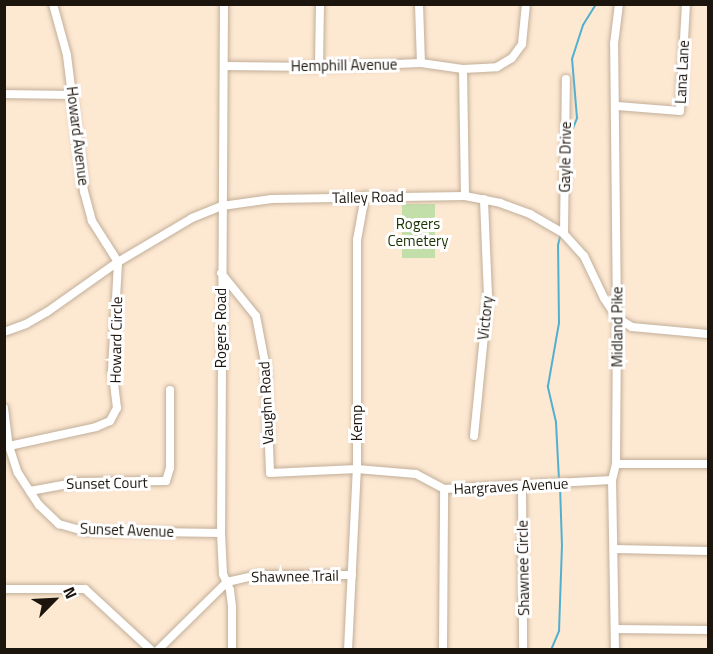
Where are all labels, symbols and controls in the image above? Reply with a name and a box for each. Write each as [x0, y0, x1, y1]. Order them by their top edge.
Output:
street label: Lana Lane [671, 40, 693, 104]
street label: Hemphill Avenue [291, 55, 397, 75]
street label: Howard Avenue [63, 85, 93, 187]
street label: Gayle Drive [555, 121, 575, 193]
street label: Talley Road [332, 187, 404, 207]
park label: Rogers Cemetery [388, 214, 448, 249]
street label: Midland Pike [608, 287, 626, 367]
street label: Rogers Road [212, 288, 230, 368]
street label: Victory [474, 295, 496, 341]
street label: Howard Circle [106, 296, 126, 384]
street label: Vaughn Road [255, 361, 277, 445]
street label: Kemp [348, 405, 366, 441]
street label: Sunset Court [66, 473, 148, 493]
street label: Hargraves Avenue [453, 474, 569, 498]
street label: Sunset Avenue [80, 519, 174, 541]
street label: Shawnee Circle [513, 520, 533, 616]
street label: Shawnee Trail [251, 566, 339, 586]
north arrow [24, 570, 84, 630]
text: N [57, 583, 84, 603]

